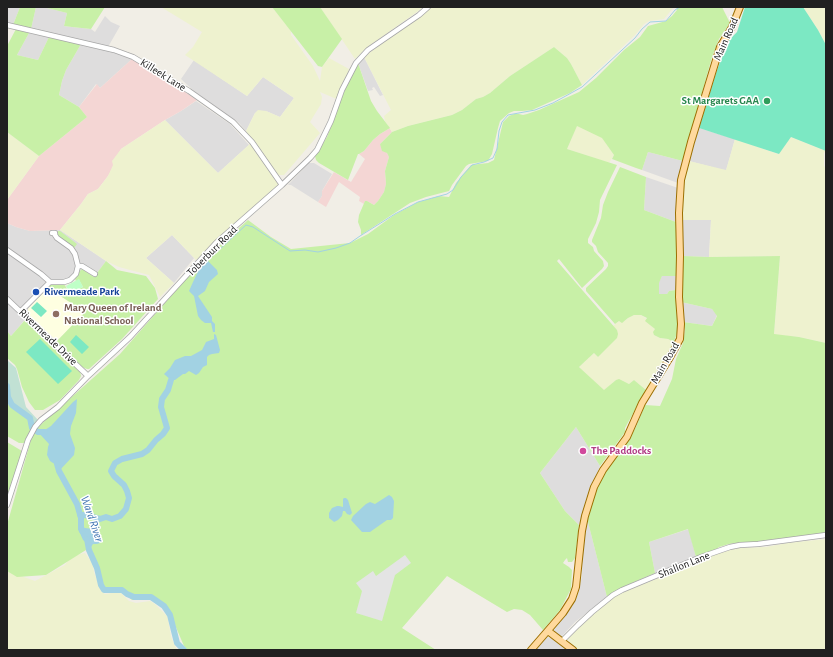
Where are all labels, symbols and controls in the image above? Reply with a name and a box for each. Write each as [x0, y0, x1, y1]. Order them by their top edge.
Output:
street label: Main Road [711, 15, 741, 63]
street label: Killeek Lane [138, 56, 188, 94]
place label: St Margarets GAA [682, 94, 759, 108]
marker: St Margarets GAA [762, 96, 772, 106]
street label: Toberburr Road [184, 223, 240, 279]
place label: Rivermeade Park [44, 285, 119, 299]
marker: Rivermeade Park [31, 287, 41, 297]
place label: Mary Queen of Ireland National School [64, 301, 161, 327]
street label: Rivermeade Drive [16, 306, 80, 368]
marker: Mary Queen of Ireland National School [51, 309, 61, 319]
street label: Main Road [648, 340, 682, 386]
place label: The Paddocks [591, 444, 651, 458]
marker: The Paddocks [578, 446, 588, 456]
water label: Ward River [77, 494, 107, 544]
street label: Shallon Lane [656, 549, 712, 581]

